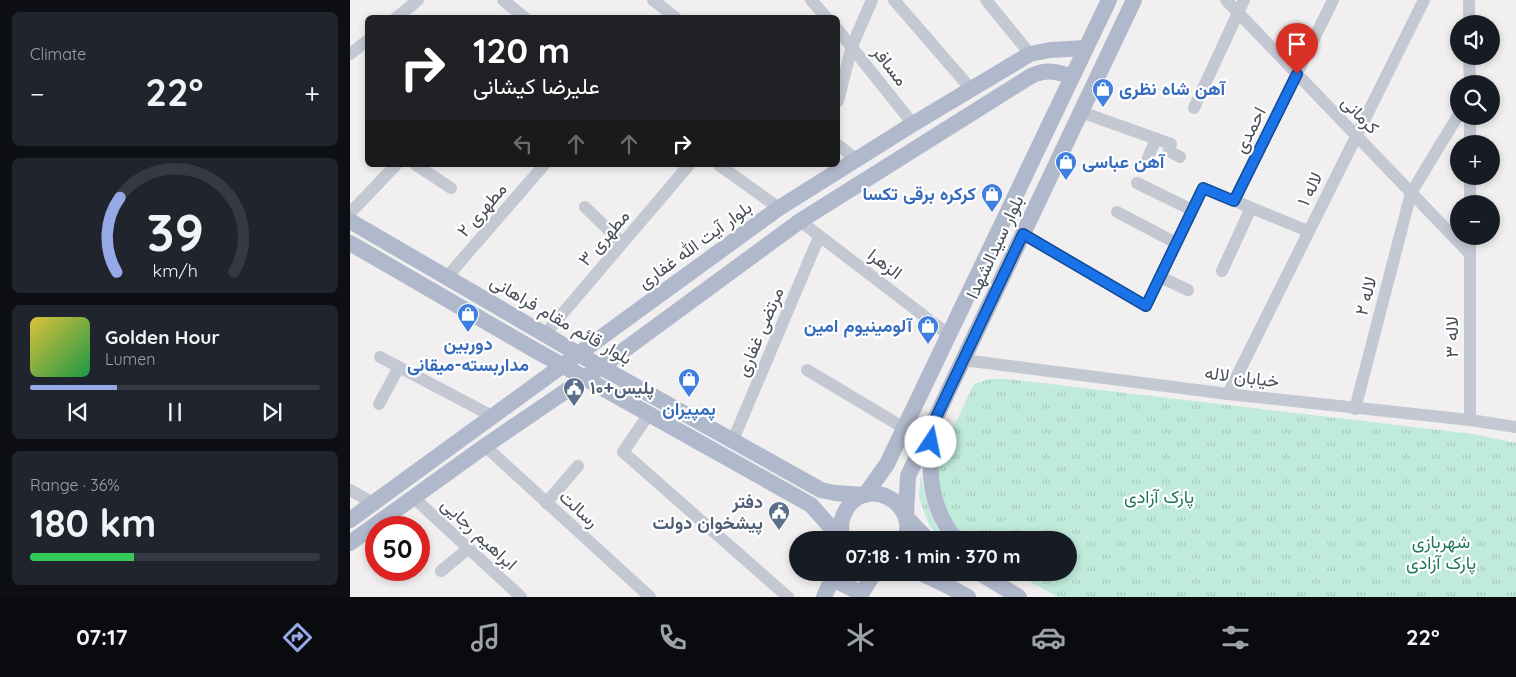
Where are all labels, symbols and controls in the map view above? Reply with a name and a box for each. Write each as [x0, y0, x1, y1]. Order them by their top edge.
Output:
map controls [1450, 15, 1500, 245]
button: sound [1450, 15, 1500, 65]
pin [1276, 23, 1318, 74]
text: 120 m [473, 28, 570, 72]
icon: arrive [1283, 30, 1311, 58]
icon: right [390, 35, 455, 100]
street label: مسافر [867, 40, 913, 90]
text: Climate [30, 44, 86, 64]
text: 22° [145, 68, 203, 116]
text: علیرضا کیشانی [473, 72, 600, 100]
button: search [1450, 75, 1500, 125]
text: − [30, 76, 45, 111]
text: + [304, 76, 320, 111]
shop icon: آهن شاه نظری [1091, 77, 1115, 108]
place label: آهن شاه نظری [1119, 77, 1227, 100]
street label: کرمانی [1337, 91, 1384, 139]
street label: احمدی [1228, 103, 1271, 157]
icon: left [509, 130, 537, 158]
icon: ahead [562, 130, 590, 158]
icon: ahead [615, 130, 643, 158]
icon: right [668, 130, 696, 158]
button: + [1450, 135, 1500, 185]
shop icon: آهن عباسی [1054, 150, 1078, 181]
place label: آهن عباسی [1082, 150, 1166, 173]
street label: لاله ۱ [1292, 168, 1328, 209]
street label: مطهری ۲ [452, 178, 512, 242]
place label: کرکره برقی تکسا [863, 182, 976, 205]
shop icon: کرکره برقی تکسا [980, 182, 1004, 213]
street label: بلوار سیدالشهدا [960, 191, 1029, 302]
button: − [1450, 195, 1500, 245]
street label: بلوار آیت الله غفاری [633, 196, 756, 294]
text: 39 [146, 199, 204, 264]
street label: مطهری ۳ [573, 205, 634, 271]
street label: الزهرا [863, 243, 907, 284]
text: km/h [152, 259, 198, 281]
street label: بلوار قائم مقام فراهانی [486, 270, 636, 370]
street label: لاله ۲ [1349, 274, 1382, 318]
street label: مرتضی غفاری [730, 284, 789, 380]
shop icon: دوربین مداربسته-میقانی [456, 302, 480, 333]
place label: آلومینیوم امین [804, 314, 913, 338]
shop icon: آلومینیوم امین [916, 314, 940, 345]
street label: لاله ۳ [1440, 316, 1463, 358]
text: Golden Hour [105, 325, 220, 349]
place label: دوربین مداربسته-میقانی [407, 332, 529, 376]
text: Lumen [105, 349, 156, 369]
street label: خیابان لاله [1203, 361, 1281, 392]
shop icon: پمپیران [677, 367, 701, 398]
public building icon: پلیس+۱۰ [562, 376, 586, 407]
place label: پلیس+۱۰ [590, 376, 655, 400]
place label: پمپیران [662, 397, 716, 421]
icon: previous [64, 398, 92, 426]
icon: pause [161, 398, 189, 426]
icon: next [258, 398, 286, 426]
position arrow [904, 415, 956, 467]
text: Range · 36% [30, 475, 120, 495]
street label: رسالت [555, 485, 604, 532]
park label: پارک آزادی [1124, 485, 1194, 509]
place label: دفتر پیشخوان دولت [653, 490, 763, 535]
street label: ابراهیم رجایی [436, 492, 522, 576]
text: 180 km [30, 499, 156, 547]
public building icon: دفتر پیشخوان دولت [767, 500, 791, 531]
speed limit sign: 50 [365, 516, 430, 581]
park label: شهربازی پارک آزادی [1406, 530, 1476, 575]
text: 07:18 · 1 min · 370 m [845, 544, 1021, 568]
icon: directions [280, 620, 315, 655]
icon: music [468, 620, 503, 655]
icon: phone [655, 620, 690, 655]
icon: climate [843, 620, 878, 655]
icon: car [1031, 620, 1066, 655]
icon: filters [1218, 620, 1253, 655]
text: 07:17 [76, 623, 128, 651]
text: 22° [1406, 623, 1440, 651]

